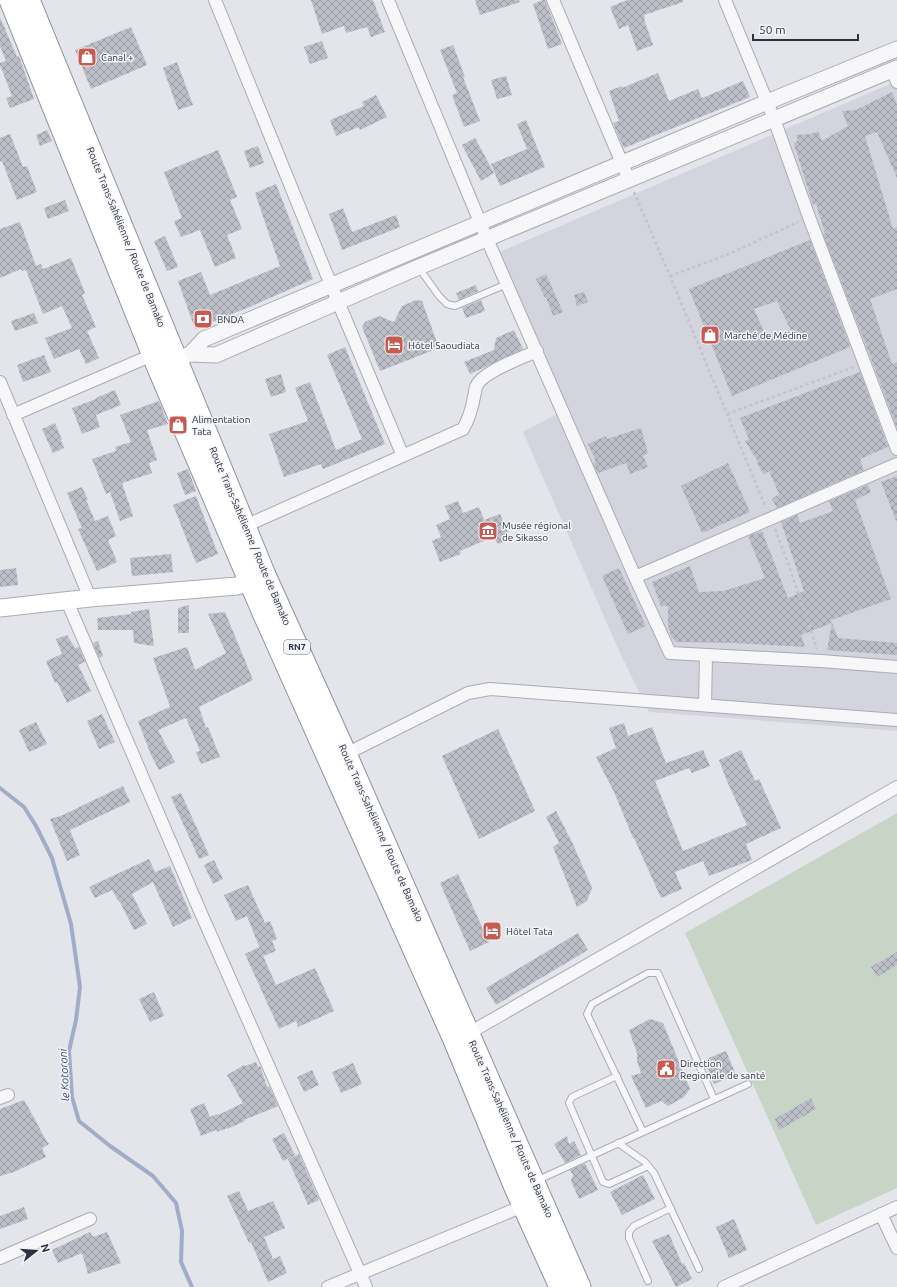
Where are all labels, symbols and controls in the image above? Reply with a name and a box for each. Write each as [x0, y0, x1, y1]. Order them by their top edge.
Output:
scale bar [753, 16, 858, 42]
text: 50 m [759, 23, 786, 36]
shop icon: Canal + [76, 46, 98, 68]
place label: Canal + [101, 52, 134, 63]
street label: Route Trans-Sahélienne / Route de Bamako [85, 145, 167, 329]
bank icon: BNDA [192, 308, 214, 330]
place label: BNDA [217, 314, 244, 325]
shop icon: Marché de Médine [699, 324, 721, 346]
place label: Marché de Médine [724, 330, 807, 341]
hotel icon: Hôtel Saoudiata [383, 334, 405, 356]
place label: Hôtel Saoudiata [408, 340, 480, 351]
shop icon: Alimentation Tata [167, 414, 189, 436]
place label: Alimentation Tata [192, 414, 250, 437]
street label: Route Trans-Sahélienne / Route de Bamako [207, 445, 293, 627]
museum icon: Musée régional de Sikasso [477, 520, 499, 542]
place label: Musée régional de Sikasso [502, 520, 571, 543]
road number: RN7 [284, 640, 310, 654]
street label: Route Trans-Sahélienne / Route de Bamako [337, 743, 425, 924]
hotel icon: Hôtel Tata [481, 920, 503, 942]
place label: Hôtel Tata [506, 926, 553, 937]
street label: Route Trans-Sahélienne / Route de Bamako [467, 1039, 555, 1220]
water label: le Kotoroni [57, 1047, 71, 1102]
public building icon: Direction Regionale de santé [655, 1058, 677, 1080]
place label: Direction Regionale de santé [680, 1058, 765, 1081]
north arrow [16, 1231, 56, 1271]
text: N [39, 1242, 53, 1254]

